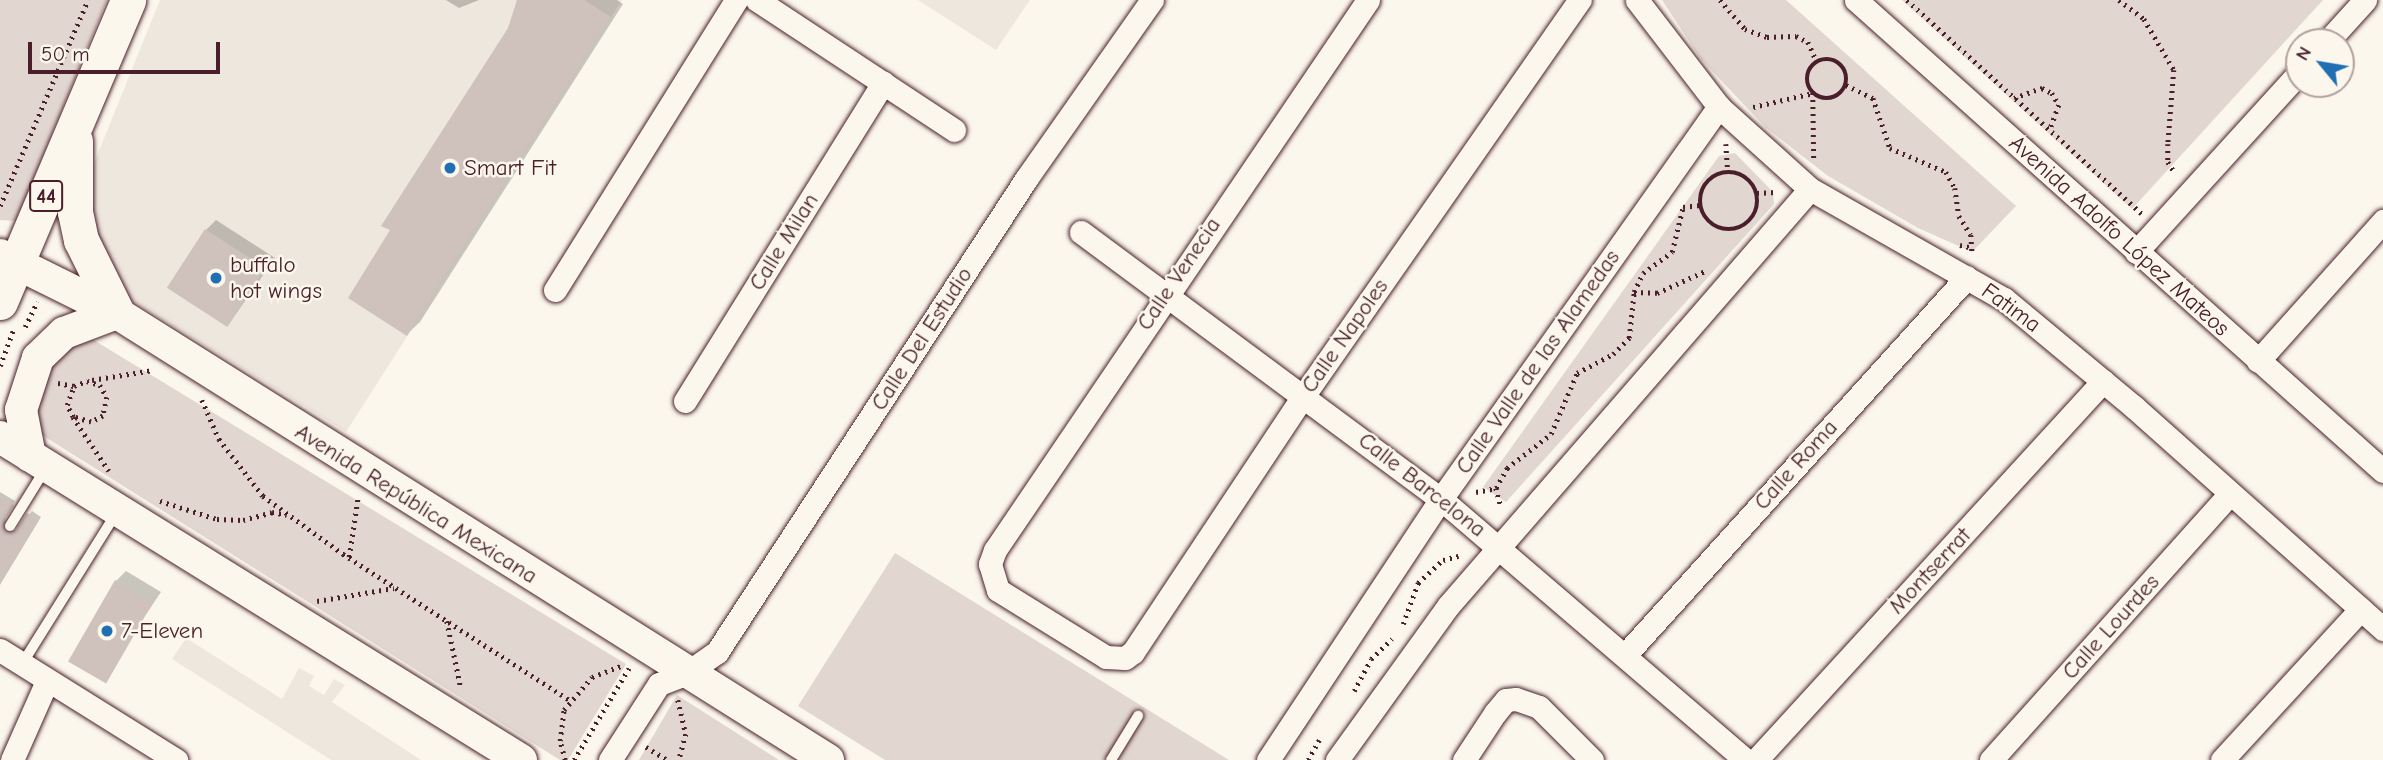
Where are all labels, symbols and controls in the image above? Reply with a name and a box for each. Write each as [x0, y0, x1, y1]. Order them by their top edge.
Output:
scale bar [32, 28, 224, 72]
north arrow [2285, 28, 2355, 98]
text: 50 m [41, 42, 90, 66]
text: N [2291, 43, 2316, 64]
street label: Avenida Adolfo López Mateos [2003, 130, 2235, 342]
place label: Smart Fit [464, 154, 556, 182]
marker: Smart Fit [442, 160, 458, 176]
road number: 44 [28, 178, 64, 214]
street label: Calle Milan [743, 188, 825, 296]
street label: Calle Venecia [1131, 212, 1227, 336]
street label: Calle Valle de las Alamedas [1450, 245, 1626, 479]
place label: buffalo hot wings [230, 251, 322, 305]
street label: Calle Del Estudio [865, 262, 979, 416]
marker: buffalo hot wings [208, 270, 224, 286]
street label: Calle Napoles [1296, 274, 1394, 398]
street label: Fatima [1976, 277, 2046, 339]
street label: Calle Roma [1748, 414, 1844, 516]
street label: Avenida República Mexicana [290, 418, 542, 590]
street label: Calle Barcelona [1353, 427, 1491, 543]
street label: Montserrat [1883, 522, 1977, 620]
street label: Calle Lourdes [2057, 569, 2165, 685]
place label: 7-Eleven [121, 617, 203, 645]
marker: 7-Eleven [99, 623, 115, 639]

